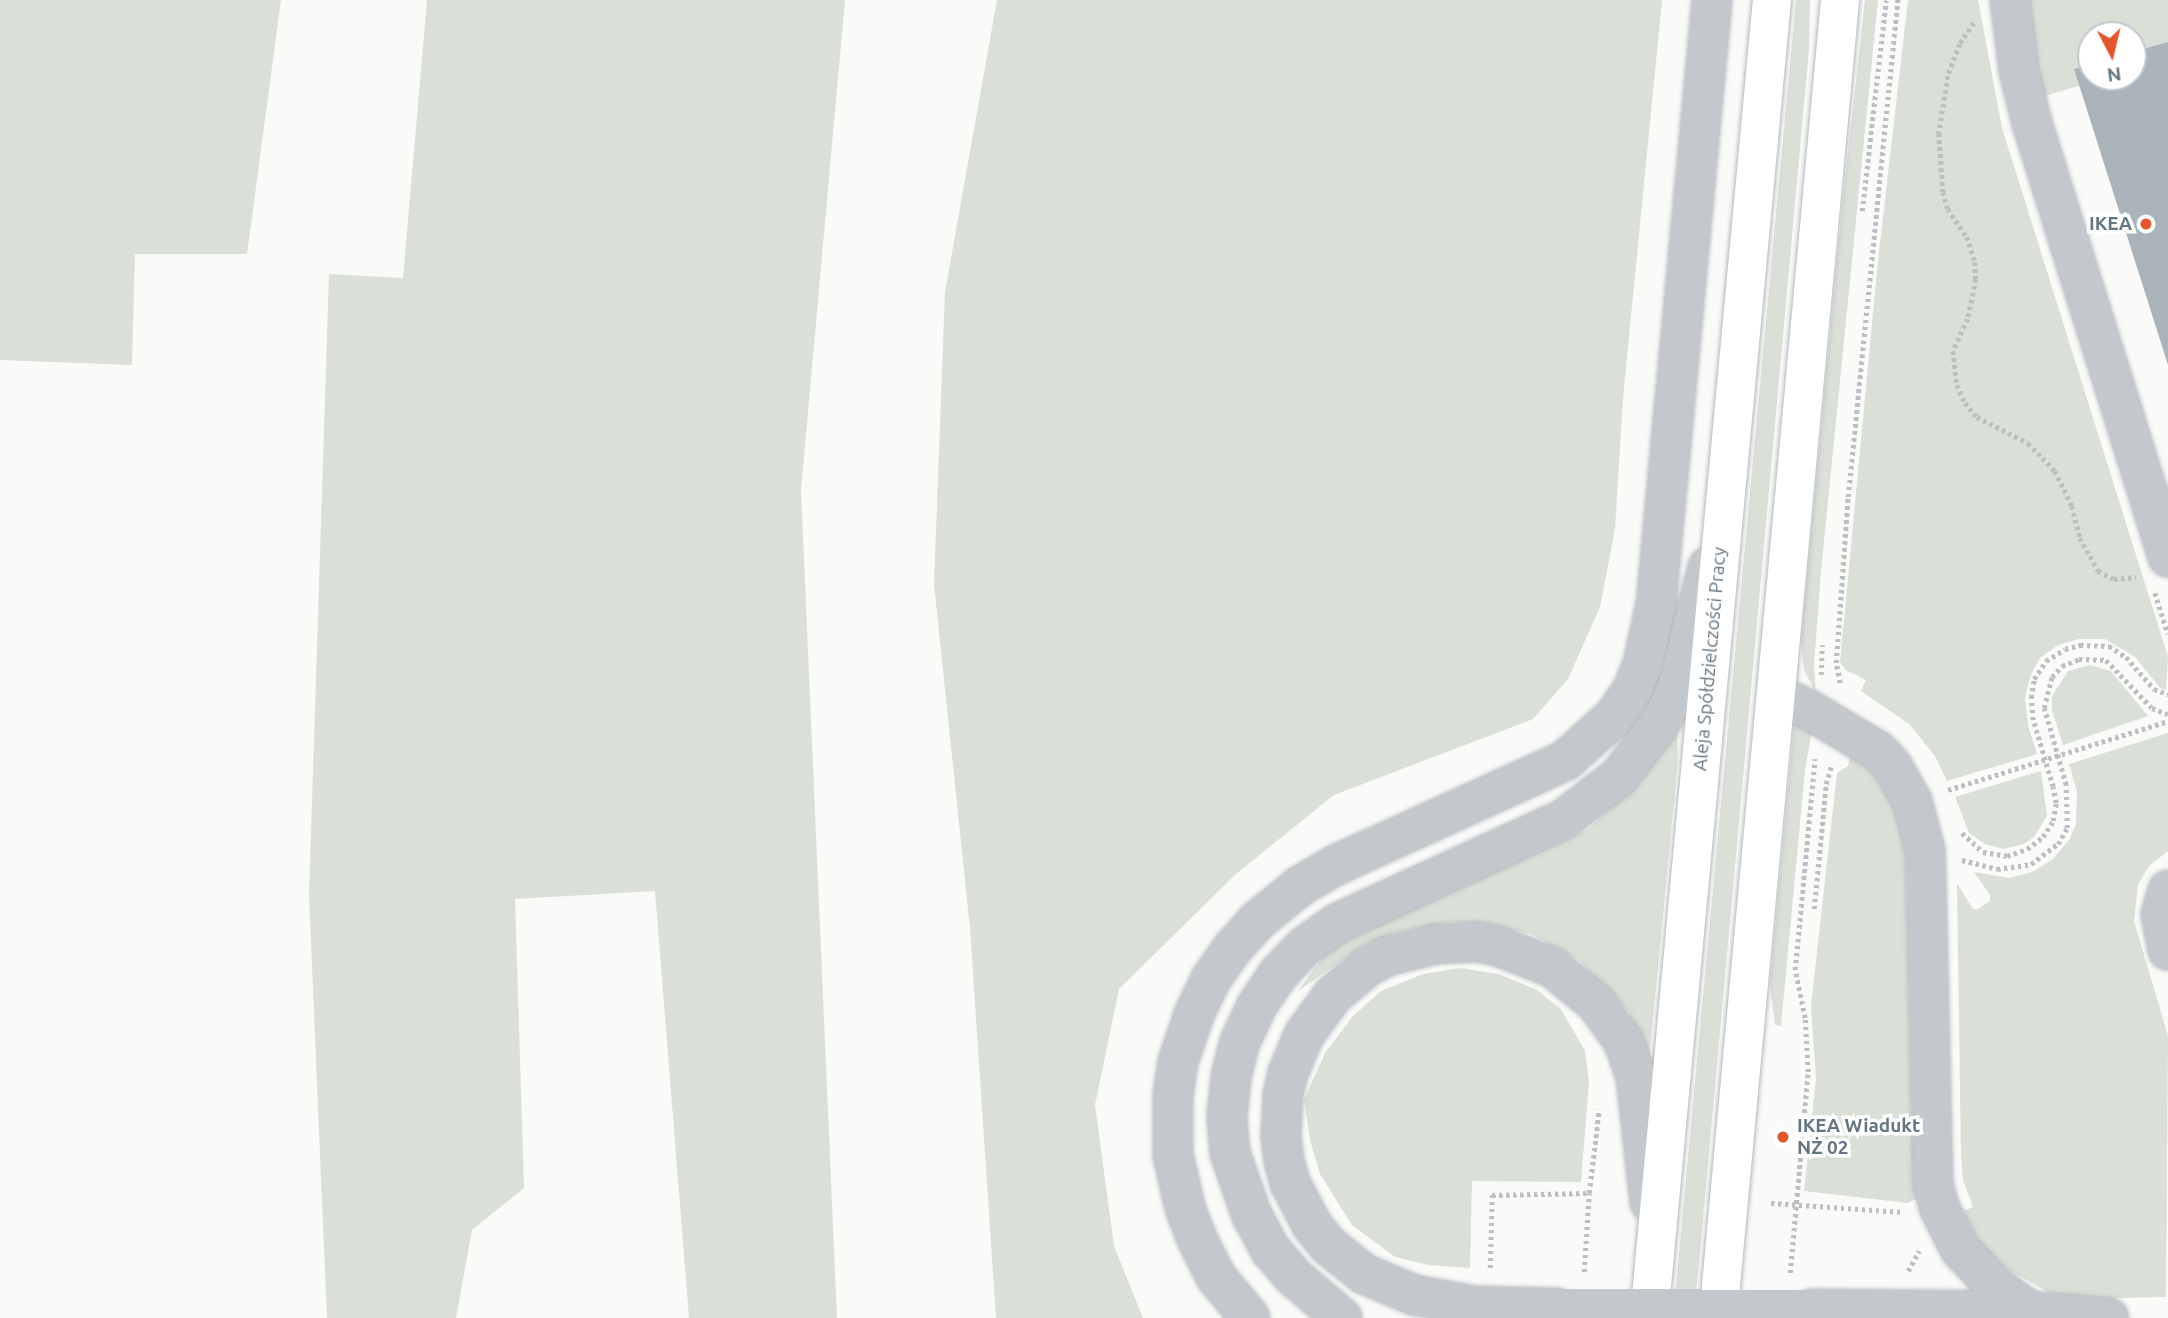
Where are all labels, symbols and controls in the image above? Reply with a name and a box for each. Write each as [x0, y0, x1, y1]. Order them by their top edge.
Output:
north arrow [2077, 21, 2147, 91]
text: N [2106, 63, 2123, 87]
place label: IKEA [2089, 213, 2132, 235]
marker: IKEA [2138, 216, 2154, 232]
street label: Aleja Spółdzielczości Pracy [1689, 546, 1731, 772]
place label: IKEA Wiadukt NŻ 02 [1797, 1115, 1920, 1159]
marker: IKEA Wiadukt NŻ 02 [1775, 1129, 1791, 1145]

